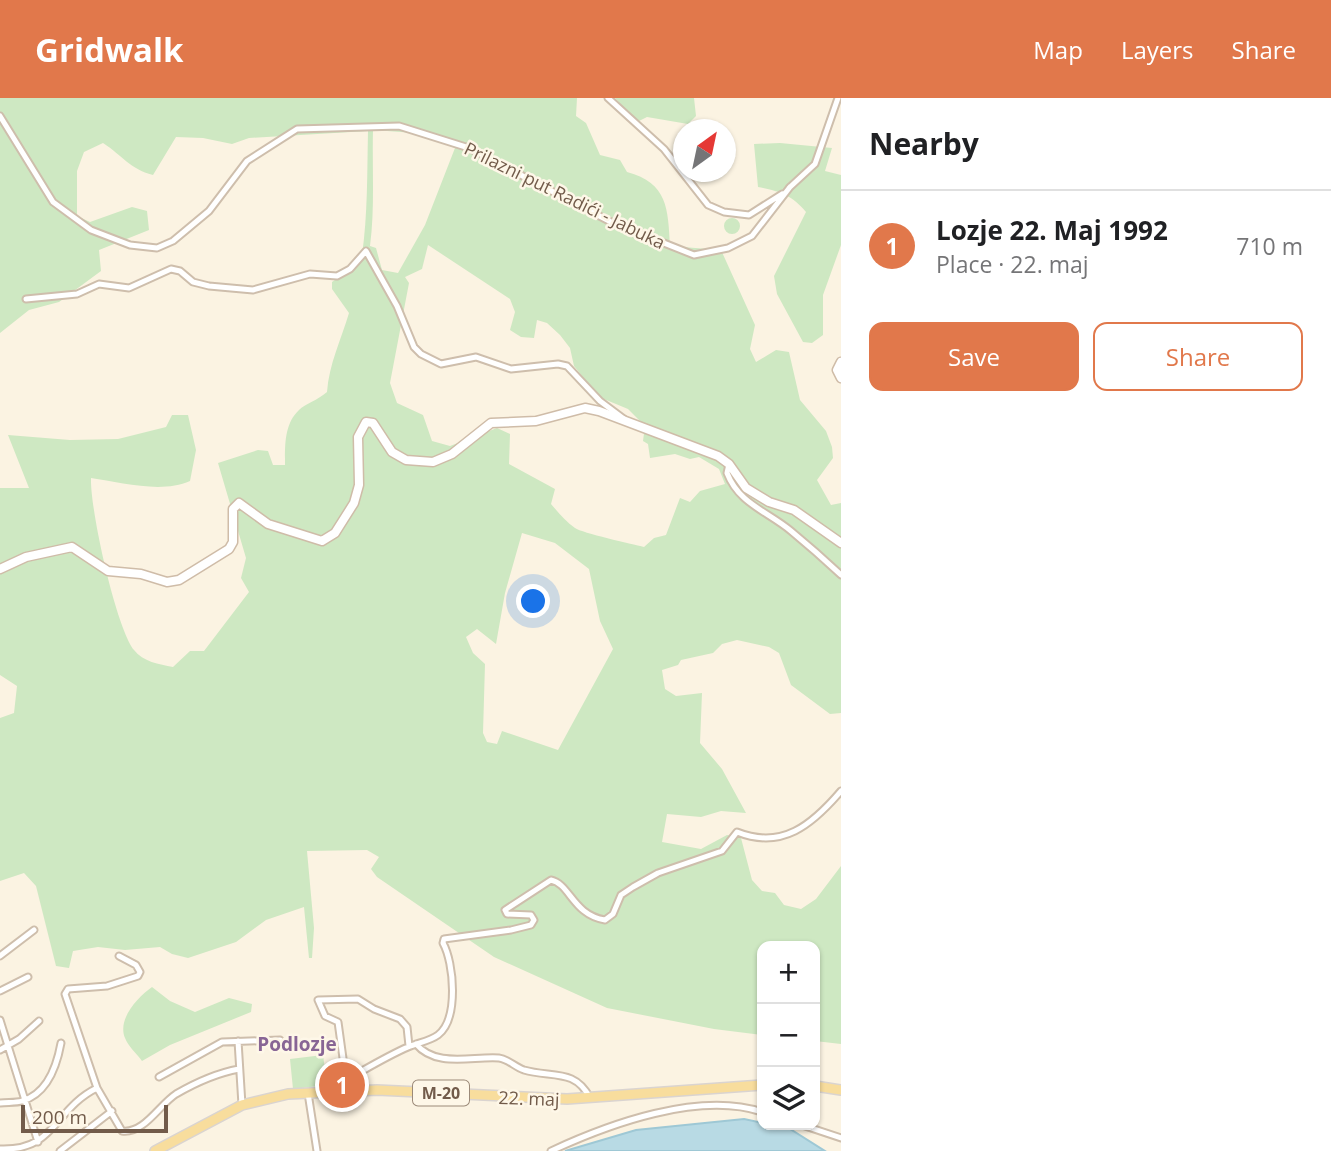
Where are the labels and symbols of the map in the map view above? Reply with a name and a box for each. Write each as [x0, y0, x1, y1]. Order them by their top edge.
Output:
north arrow [673, 119, 736, 182]
street label: Prilazni put Radići - Jabuka [461, 136, 669, 254]
your location [516, 584, 550, 618]
district label: Podlozje [257, 1031, 337, 1057]
pin: 1 [319, 1059, 365, 1111]
road number: M-20 [413, 1080, 469, 1105]
street label: 22. maj [498, 1085, 560, 1111]
scale bar [21, 1102, 168, 1134]

